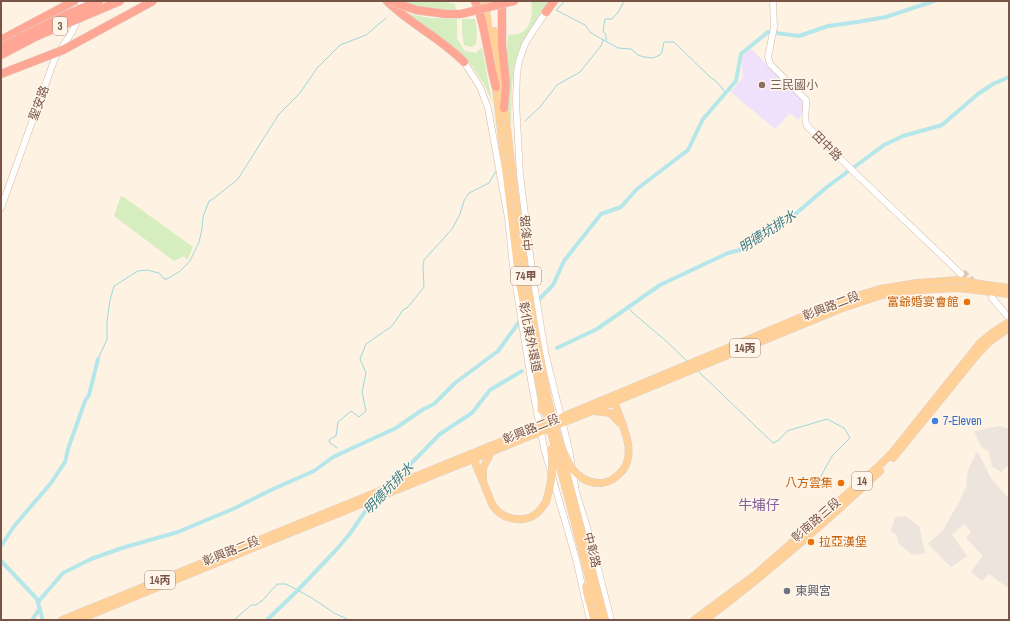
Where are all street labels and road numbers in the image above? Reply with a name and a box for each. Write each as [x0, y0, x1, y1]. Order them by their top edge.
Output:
road number: 3 [53, 17, 67, 35]
street label: 聖安路 [25, 83, 53, 123]
street label: 田中路 [809, 128, 845, 164]
street label: 中彰路 [517, 214, 537, 252]
road number: 74甲 [511, 267, 541, 285]
street label: 彰興路二段 [800, 288, 862, 324]
street label: 彰化東外環道 [515, 300, 545, 374]
road number: 14丙 [730, 339, 760, 357]
street label: 彰興路二段 [500, 410, 562, 448]
road number: 14 [852, 472, 872, 490]
street label: 彰南路三段 [788, 494, 844, 546]
street label: 中彰路 [580, 531, 604, 569]
street label: 彰興路二段 [200, 532, 262, 570]
road number: 14丙 [145, 571, 175, 589]

